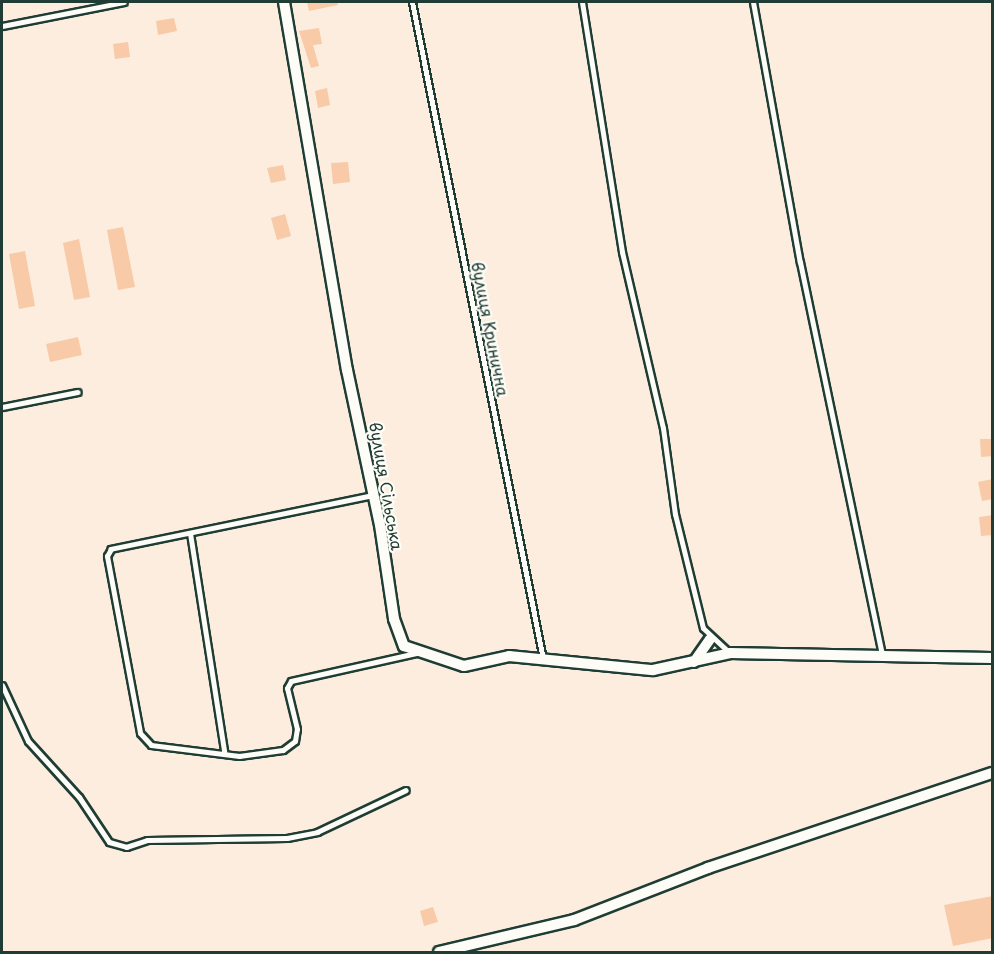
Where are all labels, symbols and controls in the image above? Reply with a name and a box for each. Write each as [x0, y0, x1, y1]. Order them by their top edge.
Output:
street label: вулиця Кринична [468, 260, 514, 398]
street label: вулиця Сільська [366, 420, 408, 552]

